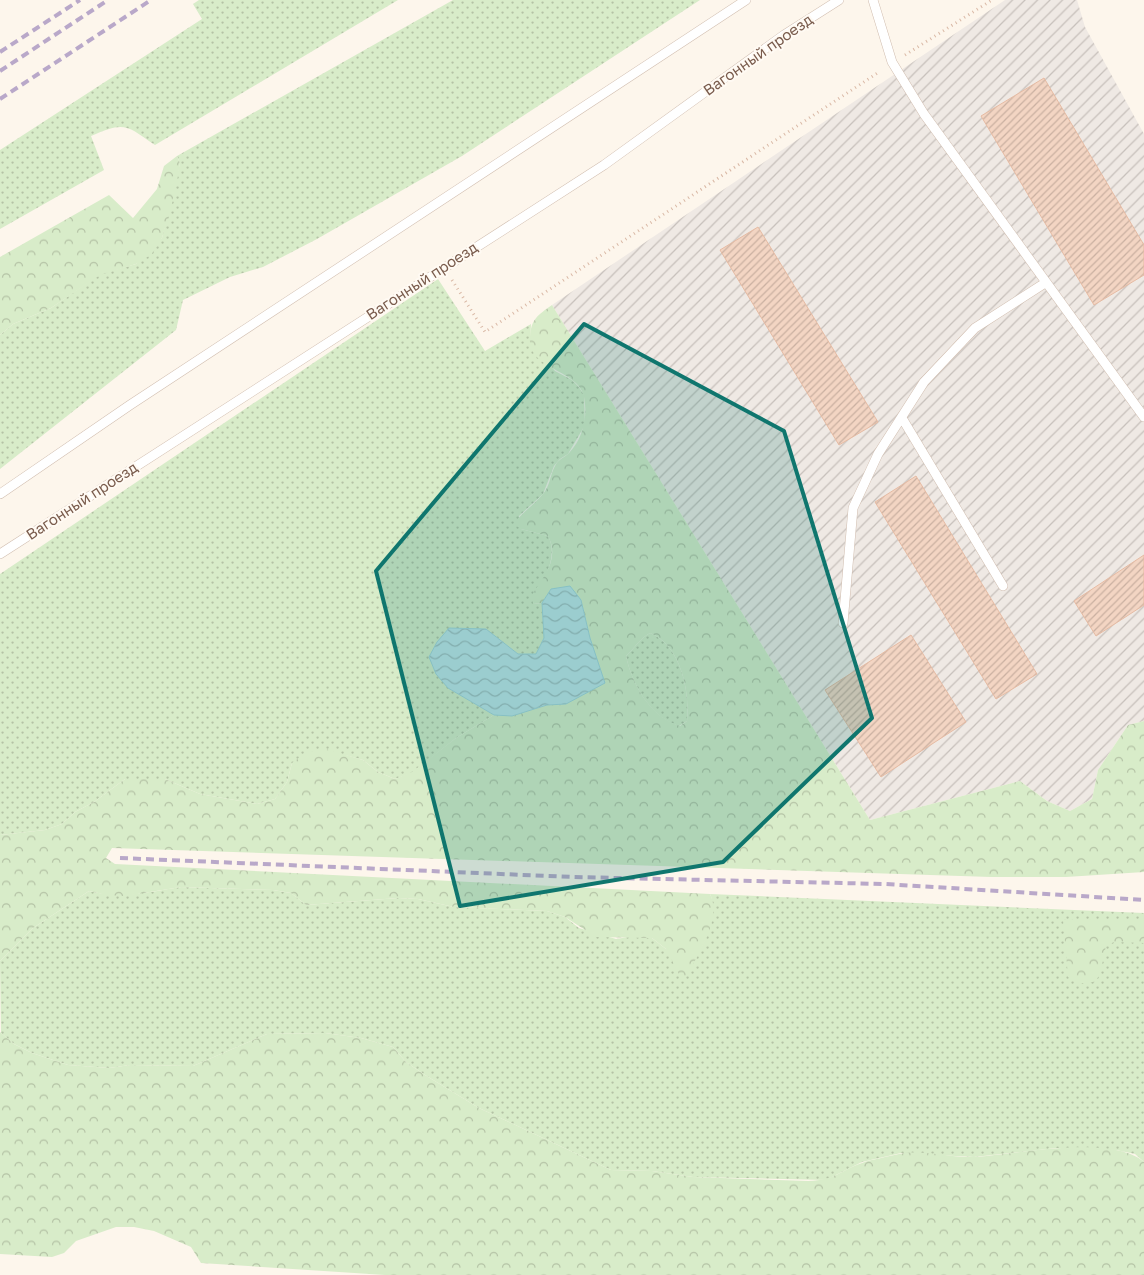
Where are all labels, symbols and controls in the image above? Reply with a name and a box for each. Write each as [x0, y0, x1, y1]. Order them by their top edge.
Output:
street label: Вагонный проезд [699, 10, 816, 99]
street label: Вагонный проезд [362, 237, 481, 323]
street label: Вагонный проезд [22, 457, 141, 543]

